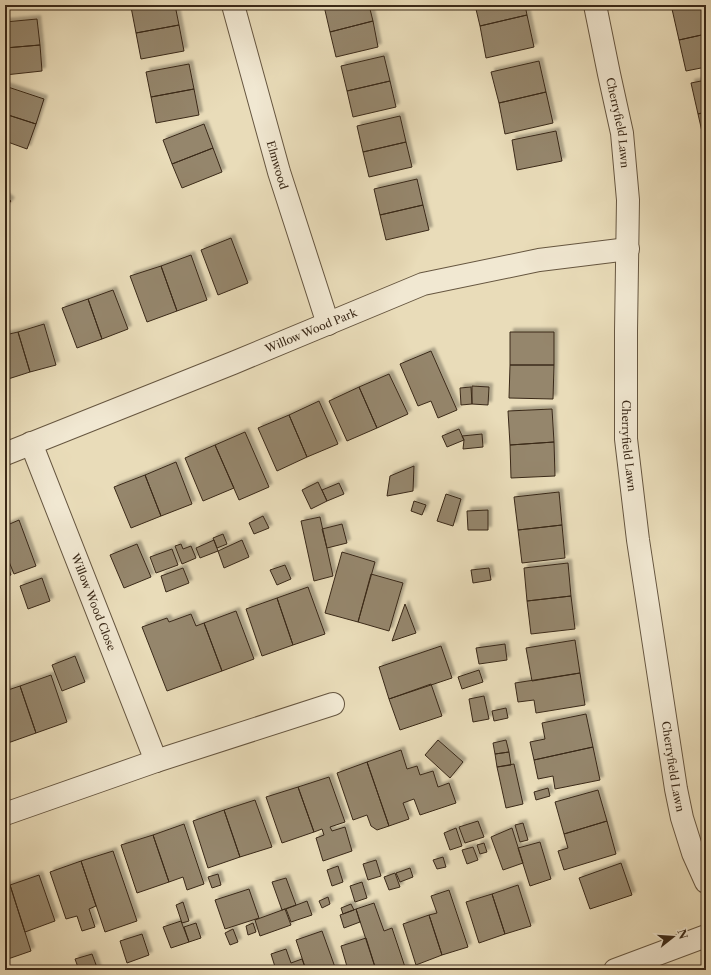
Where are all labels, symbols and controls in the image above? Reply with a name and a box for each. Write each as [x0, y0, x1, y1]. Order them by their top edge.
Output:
street label: Cherryfield Lawn [603, 76, 632, 169]
street label: Elmwood [264, 139, 291, 191]
street label: Willow Wood Park [262, 305, 360, 356]
street label: Cherryfield Lawn [619, 400, 639, 492]
street label: Willow Wood Close [68, 551, 119, 653]
street label: Cherryfield Lawn [659, 720, 688, 813]
north arrow [653, 917, 693, 957]
text: N [674, 927, 691, 941]

